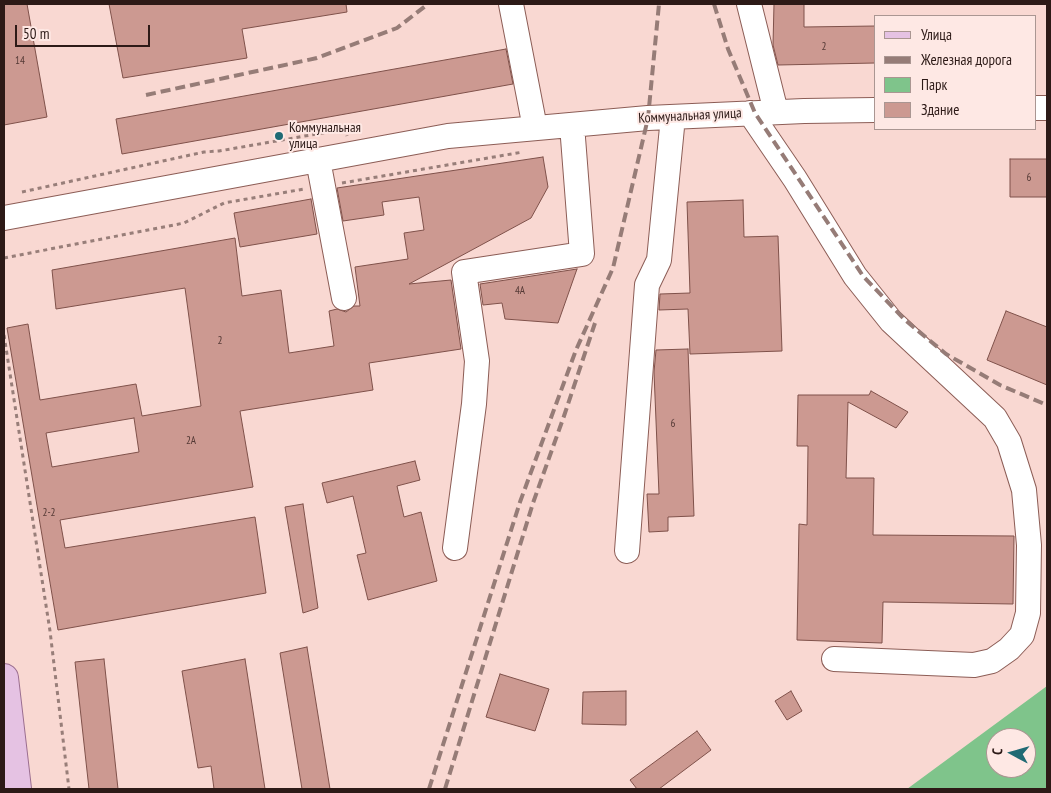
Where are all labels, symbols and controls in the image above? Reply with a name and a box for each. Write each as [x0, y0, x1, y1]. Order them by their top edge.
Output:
scale bar [18, 15, 152, 47]
legend [874, 15, 1036, 130]
text: 50 m [23, 24, 49, 43]
text: Улица [921, 25, 952, 44]
house number: 2 [822, 40, 826, 54]
text: Железная дорога [921, 50, 1012, 69]
house number: 14 [15, 54, 25, 68]
text: Парк [921, 75, 947, 94]
text: Здание [921, 100, 959, 119]
street label: Коммунальная улица [638, 105, 742, 127]
place label: Коммунальная улица [289, 120, 361, 152]
marker: Коммунальная улица [273, 130, 285, 142]
house number: 6 [1027, 171, 1031, 185]
house number: 4А [515, 284, 525, 298]
house number: 2 [218, 334, 222, 348]
house number: 6 [671, 417, 675, 431]
house number: 2А [186, 434, 196, 448]
house number: 2-2 [42, 506, 56, 520]
north arrow [986, 728, 1036, 778]
text: С [988, 747, 1006, 756]

